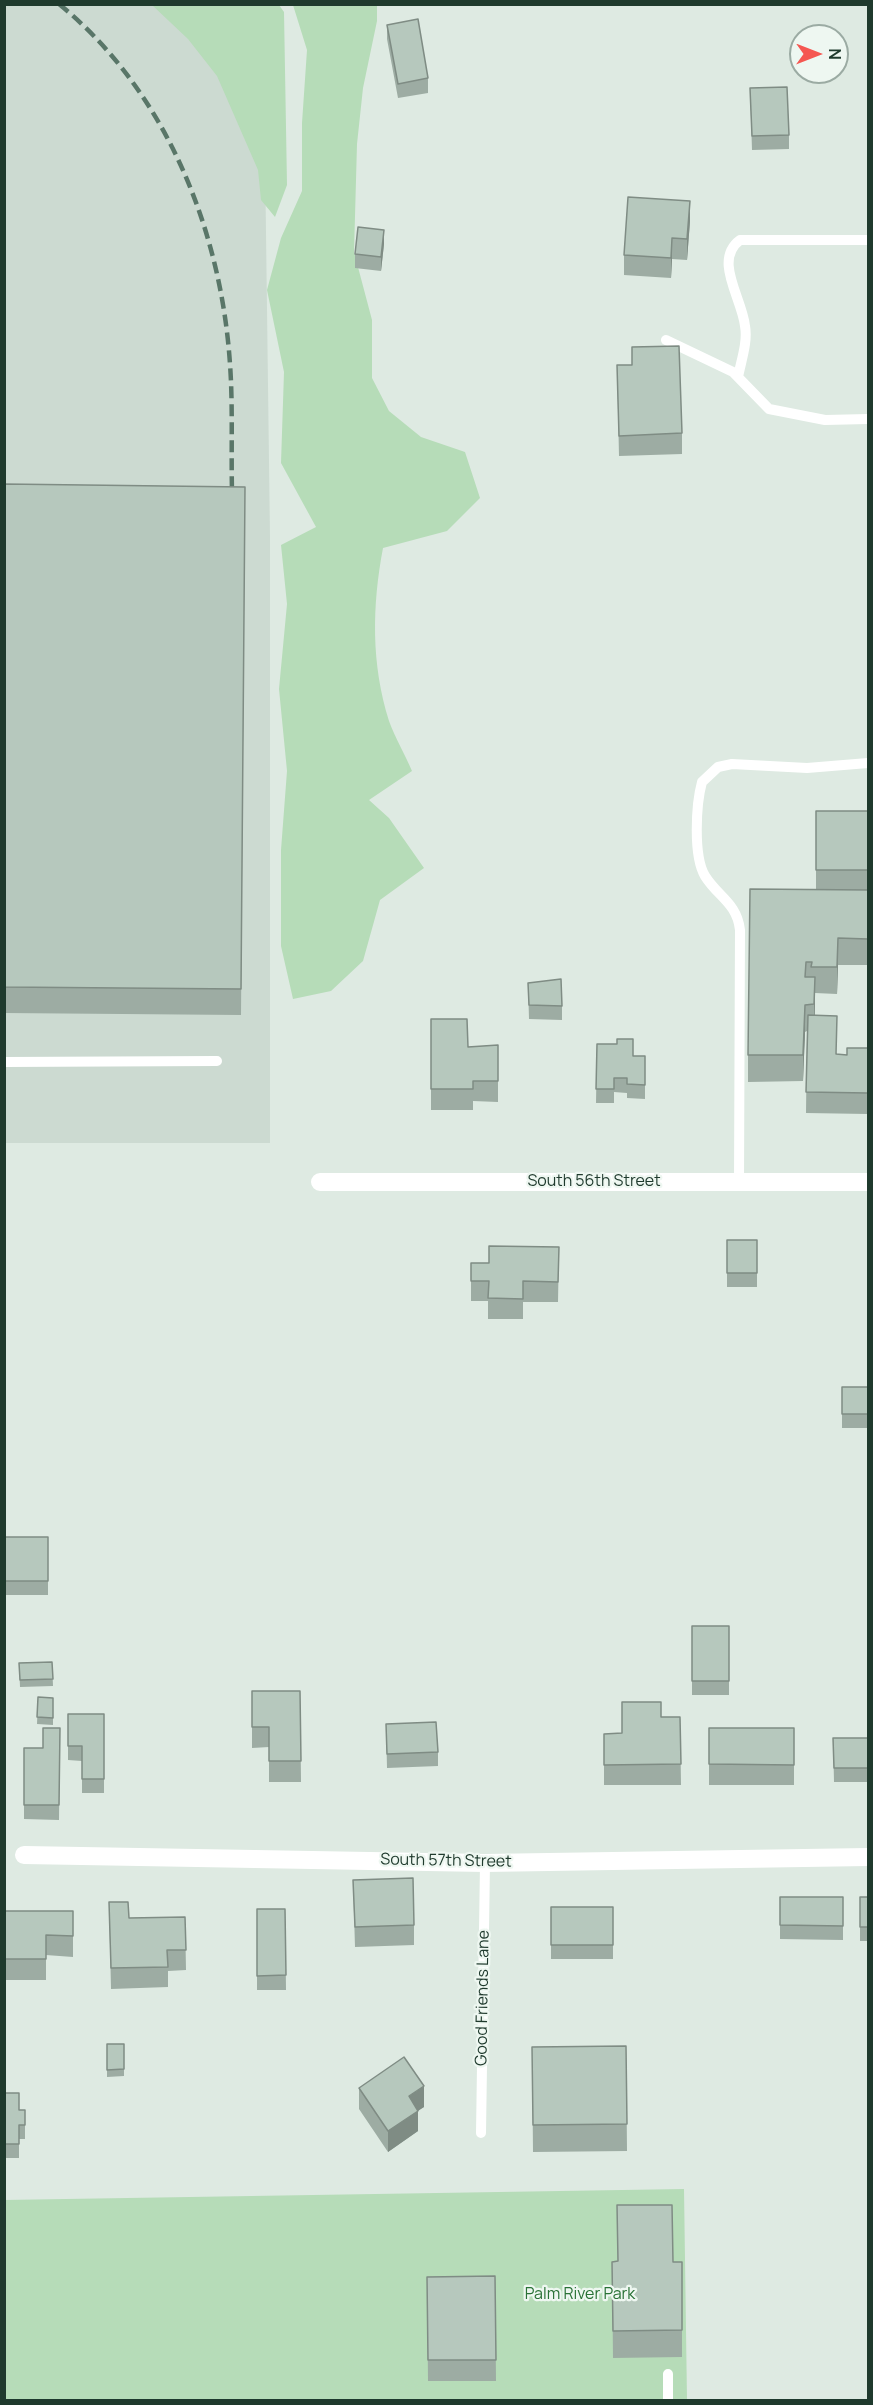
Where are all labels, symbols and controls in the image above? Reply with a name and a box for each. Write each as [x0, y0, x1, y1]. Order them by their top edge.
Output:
north arrow [789, 24, 849, 84]
text: N [824, 48, 846, 60]
street label: South 56th Street [527, 1172, 661, 1192]
street label: South 57th Street [380, 1850, 512, 1872]
street label: Good Friends Lane [472, 1930, 494, 2066]
park label: Palm River Park [525, 2285, 635, 2305]

